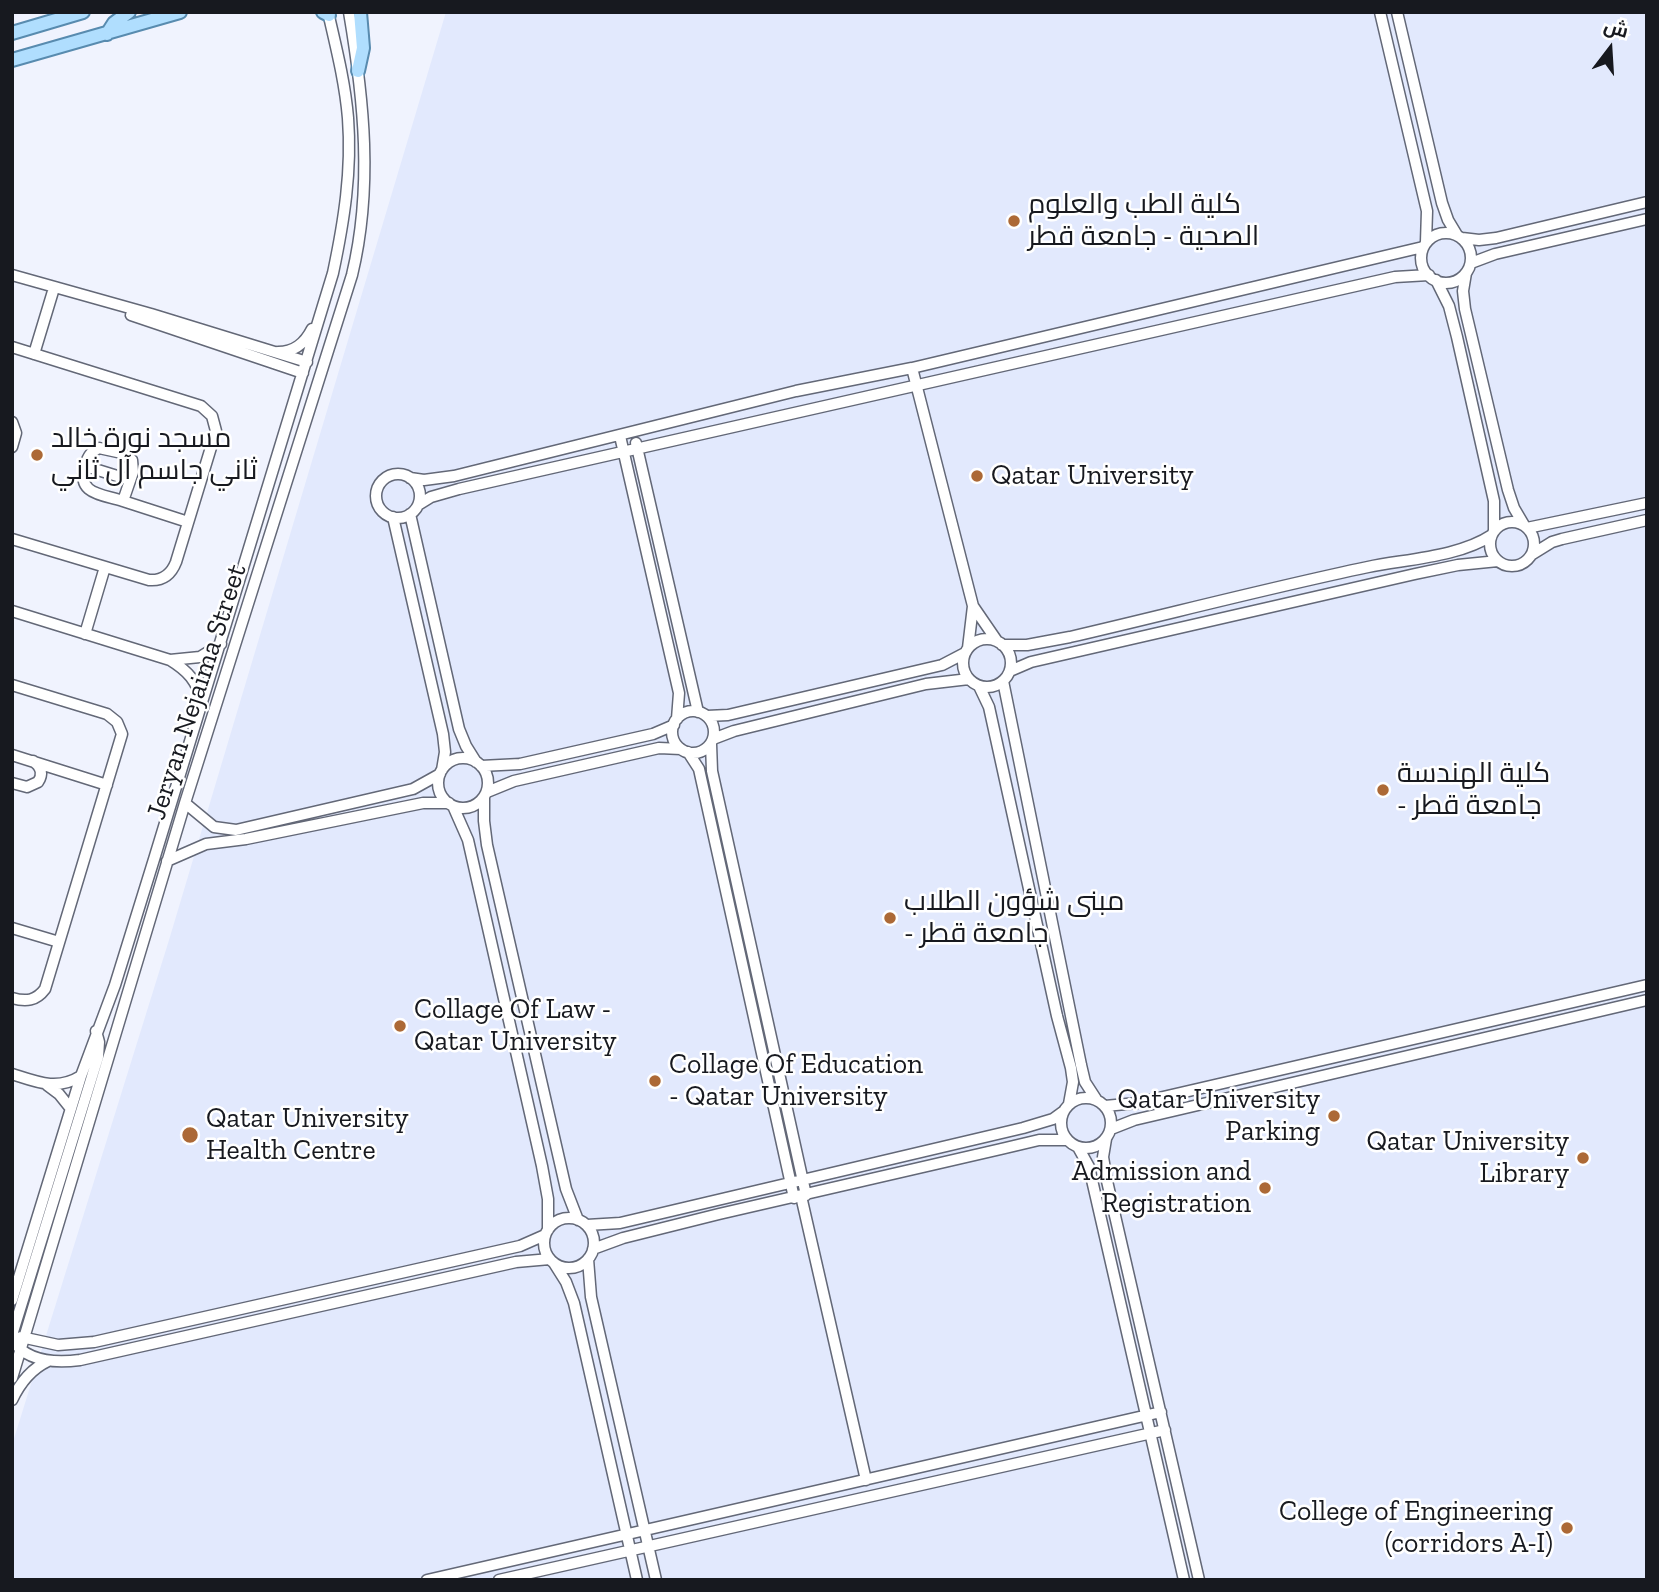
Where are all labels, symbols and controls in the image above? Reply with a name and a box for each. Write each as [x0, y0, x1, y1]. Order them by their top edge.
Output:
north arrow [1575, 14, 1645, 84]
text: ش [1601, 14, 1631, 43]
place label: كلية الطب والعلوم الصحية - جامعة قطر [1028, 188, 1259, 254]
marker: كلية الطب والعلوم الصحية - جامعة قطر [1006, 213, 1022, 229]
place label: مسجد نورة خالد ثاني جاسم آل ثاني [51, 422, 258, 488]
marker: مسجد نورة خالد ثاني جاسم آل ثاني [29, 447, 45, 463]
place label: Qatar University [991, 459, 1193, 493]
marker: Qatar University [969, 468, 985, 484]
street label: Jeryan Nejaima Street [140, 560, 254, 824]
place label: كلية الهندسة - جامعة قطر [1397, 757, 1550, 823]
marker: كلية الهندسة - جامعة قطر [1375, 782, 1391, 798]
place label: مبنى شؤون الطلاب - جامعة قطر [904, 885, 1124, 951]
marker: مبنى شؤون الطلاب - جامعة قطر [882, 910, 898, 926]
place label: Collage Of Law - Qatar University [414, 993, 616, 1059]
marker: Collage Of Law - Qatar University [392, 1018, 408, 1034]
place label: Collage Of Education - Qatar University [669, 1048, 923, 1114]
marker: Collage Of Education - Qatar University [647, 1073, 663, 1089]
place label: Qatar University Parking [1118, 1083, 1320, 1149]
place label: Qatar University Health Centre [206, 1102, 408, 1168]
marker: Qatar University Parking [1326, 1108, 1342, 1124]
marker: Qatar University Health Centre [180, 1125, 200, 1145]
place label: Qatar University Library [1367, 1125, 1569, 1191]
marker: Qatar University Library [1575, 1150, 1591, 1166]
place label: Admission and Registration [1072, 1155, 1251, 1221]
marker: Admission and Registration [1257, 1180, 1273, 1196]
place label: College of Engineering (corridors A-I) [1279, 1495, 1553, 1561]
marker: College of Engineering (corridors A-I) [1559, 1520, 1575, 1536]

